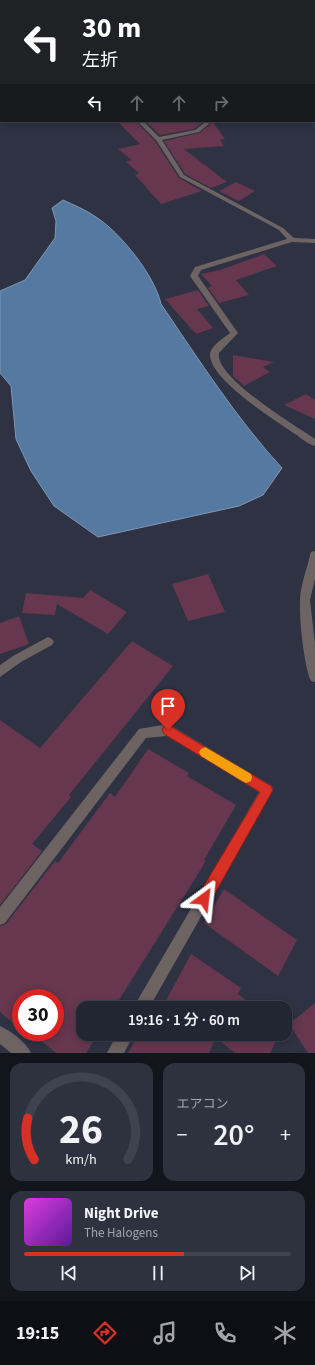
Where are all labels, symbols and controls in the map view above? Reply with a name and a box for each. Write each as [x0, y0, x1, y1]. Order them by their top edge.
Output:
text: 30 m [82, 8, 141, 48]
icon: left [16, 16, 68, 68]
text: 左折 [82, 48, 118, 73]
icon: left [84, 92, 106, 114]
icon: ahead [126, 92, 148, 114]
icon: ahead [168, 92, 190, 114]
icon: right [210, 92, 232, 114]
pin [151, 689, 185, 730]
icon: arrive [157, 695, 179, 717]
position arrow [183, 878, 225, 920]
speed limit sign: 30 [12, 989, 64, 1041]
text: 19:16 · 1 分 · 60 m [128, 1010, 240, 1031]
text: エアコン [177, 1095, 229, 1113]
text: 26 [59, 1100, 103, 1160]
text: 20° [213, 1114, 254, 1157]
text: − [177, 1119, 187, 1151]
text: + [280, 1119, 291, 1151]
text: km/h [65, 1149, 97, 1170]
text: Night Drive [84, 1203, 159, 1224]
text: The Halogens [84, 1224, 158, 1242]
icon: previous [58, 1262, 80, 1284]
icon: pause [147, 1262, 169, 1284]
icon: next [236, 1262, 258, 1284]
icon: directions [91, 1319, 119, 1347]
icon: music [151, 1319, 179, 1347]
icon: phone [211, 1319, 239, 1347]
icon: climate [271, 1319, 299, 1347]
text: 19:15 [16, 1321, 59, 1346]

